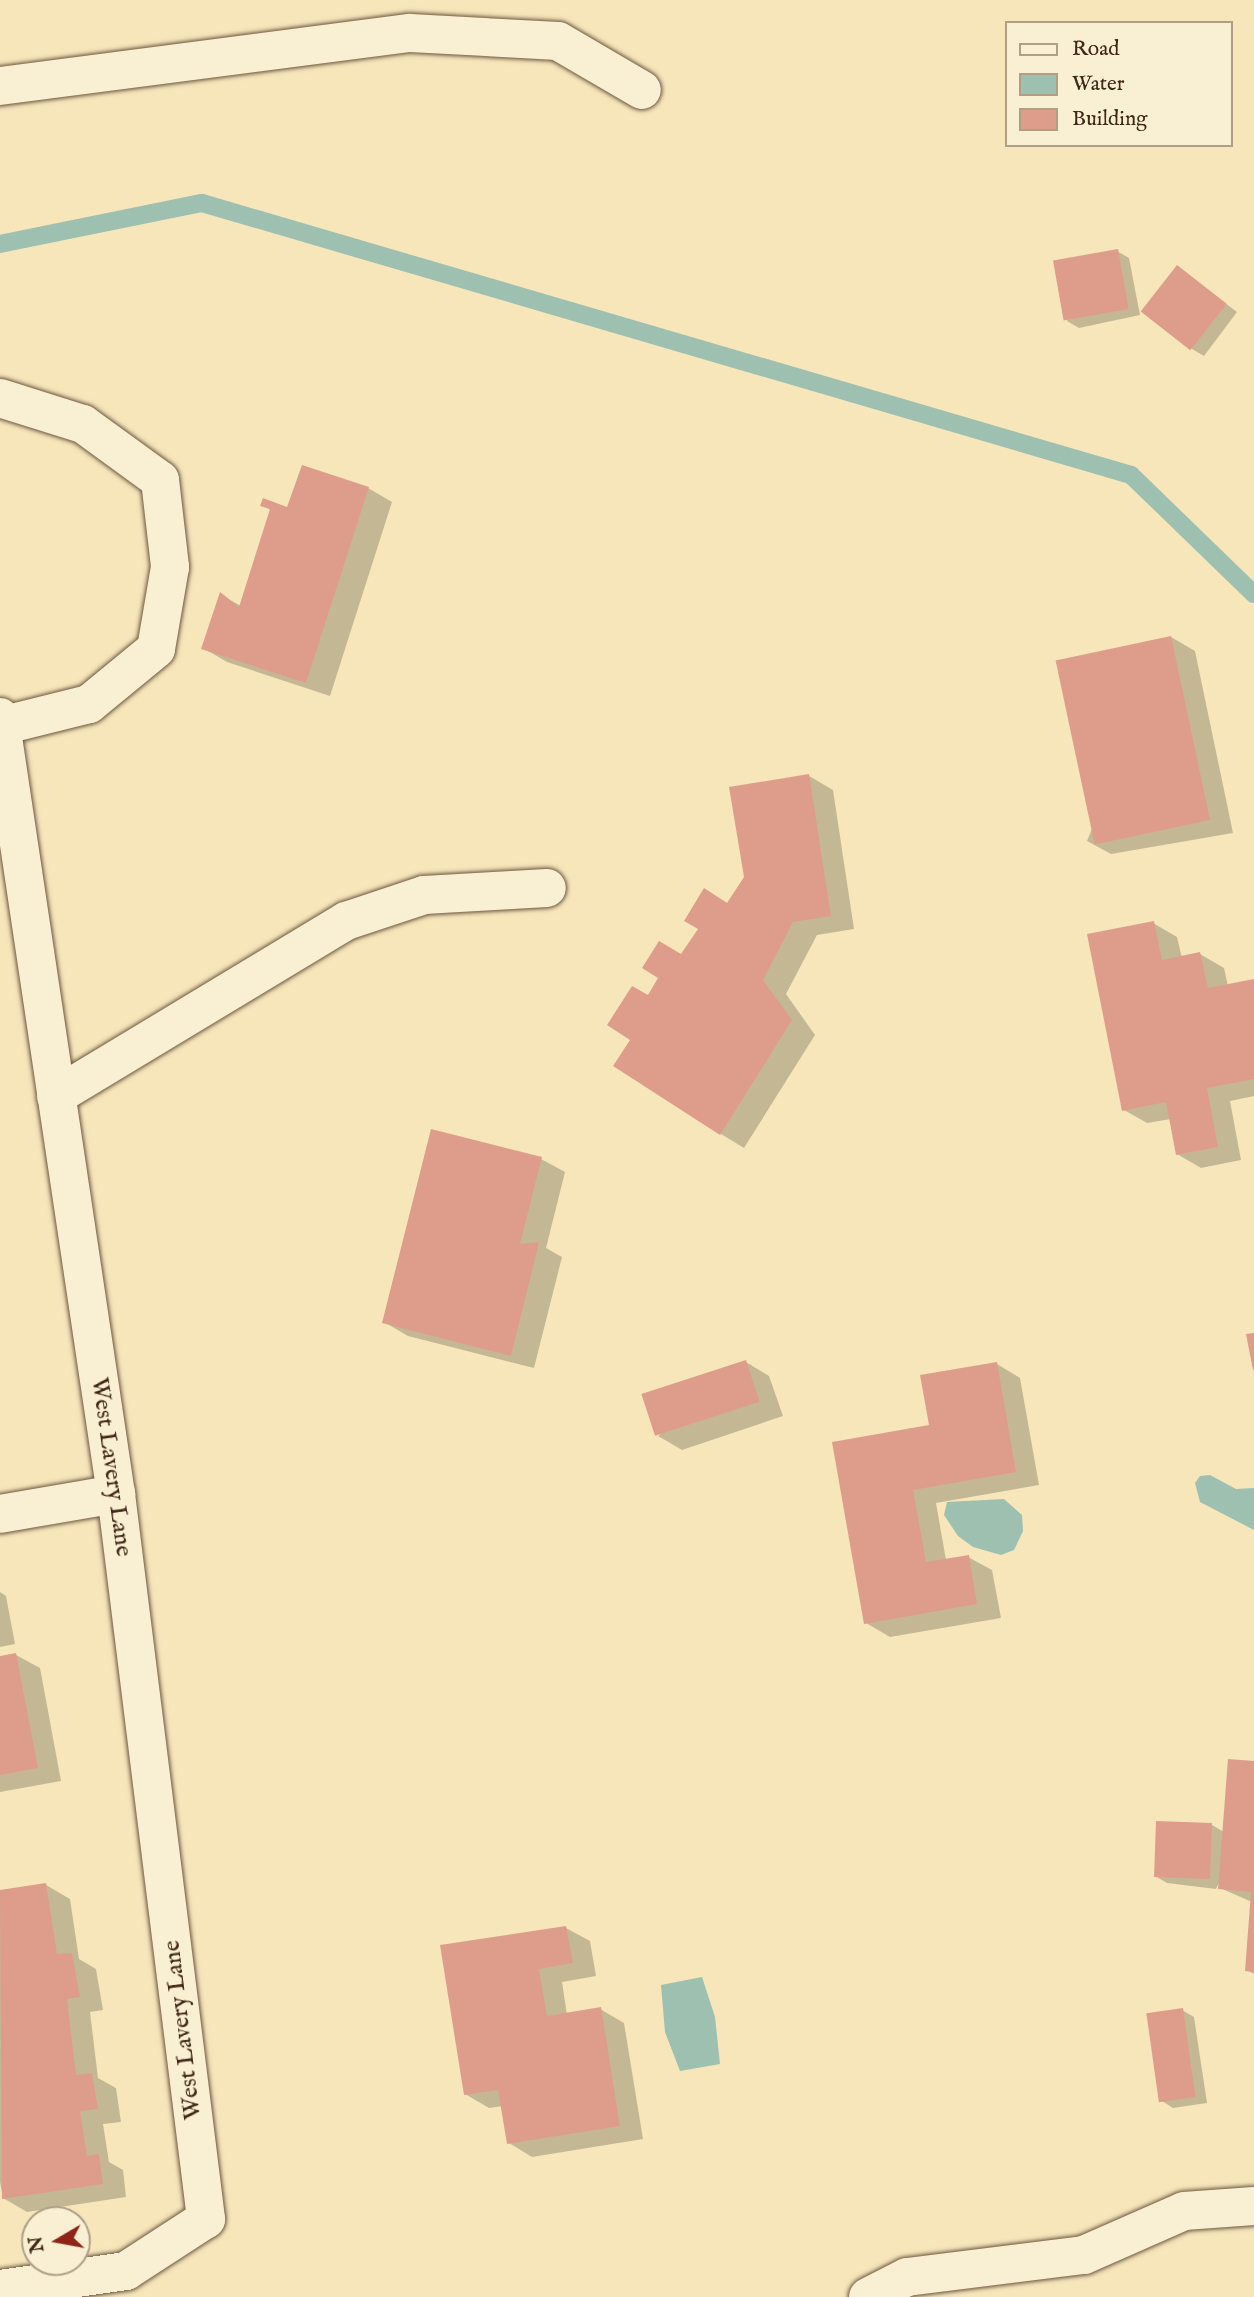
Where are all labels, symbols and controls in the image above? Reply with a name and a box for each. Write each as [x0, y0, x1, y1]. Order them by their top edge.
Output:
legend [1006, 21, 1233, 147]
text: Road [1072, 36, 1119, 63]
text: Water [1072, 71, 1124, 98]
text: Building [1072, 106, 1147, 133]
street label: West Lavery Lane [84, 1376, 138, 1558]
street label: West Lavery Lane [158, 1939, 208, 2121]
north arrow [21, 2206, 91, 2276]
text: N [24, 2234, 51, 2254]

